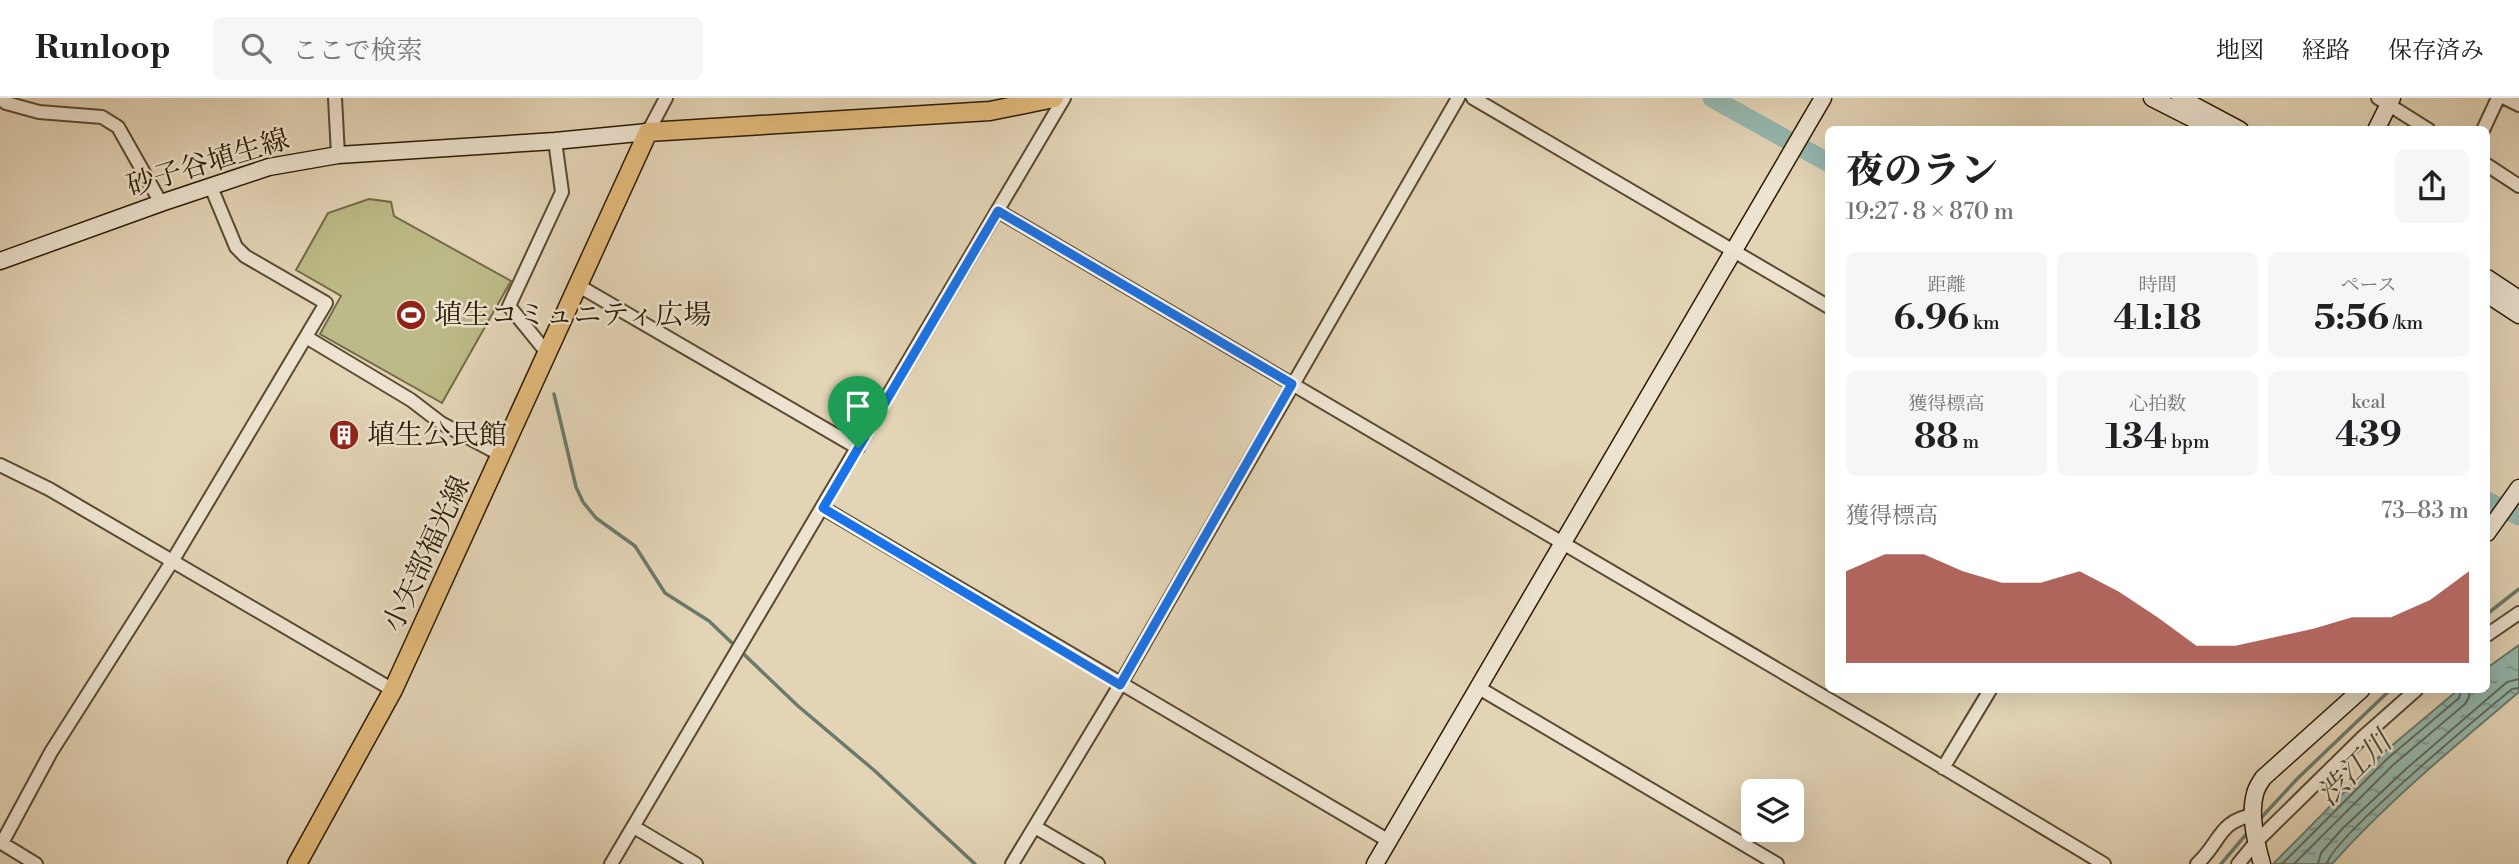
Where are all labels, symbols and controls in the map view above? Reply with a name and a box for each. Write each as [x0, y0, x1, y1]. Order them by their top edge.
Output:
search box [213, 17, 703, 80]
text: Runloop [35, 28, 171, 69]
icon: search [237, 29, 275, 67]
text: ここで検索 [293, 35, 423, 67]
text: 地図 [2216, 36, 2264, 66]
text: 経路 [2302, 36, 2350, 66]
text: 保存済み [2388, 36, 2484, 66]
street label: 砂子谷埴生線 [123, 122, 293, 204]
text: 夜のラン [1846, 148, 1998, 195]
button: share [2395, 149, 2469, 223]
text: 19:27 · 8 × 870 m [1846, 198, 2014, 226]
text: 距離 [1927, 273, 1966, 297]
text: 時間 [2138, 273, 2177, 297]
text: ペース [2340, 273, 2397, 297]
text: 6.96 [1893, 297, 1969, 340]
text: 41:18 [2114, 297, 2201, 340]
text: 5:56 [2314, 297, 2389, 340]
sports icon: 埴生コミュニティ広場 [394, 298, 428, 332]
place label: 埴生コミュニティ広場 [434, 298, 711, 333]
text: km [1969, 311, 2000, 335]
text: /km [2389, 311, 2423, 335]
pin [828, 376, 888, 448]
icon: arrive [839, 387, 877, 425]
text: kcal [2351, 390, 2386, 414]
text: 獲得標高 [1908, 392, 1985, 416]
text: 心拍数 [2129, 392, 2186, 416]
text: 439 [2335, 414, 2402, 457]
text: 88 [1914, 416, 1959, 459]
text: 134 [2105, 416, 2167, 459]
building icon: 埴生公民館 [327, 418, 361, 452]
place label: 埴生公民館 [367, 418, 507, 453]
text: m [1959, 430, 1979, 454]
text: bpm [2167, 430, 2210, 454]
street label: 小矢部福光線 [376, 470, 478, 638]
text: 73–83 m [2381, 497, 2469, 525]
text: 獲得標高 [1846, 502, 1938, 530]
water label: 渋江川 [2310, 722, 2402, 814]
map controls [1741, 779, 1804, 842]
button: layers [1741, 779, 1804, 842]

